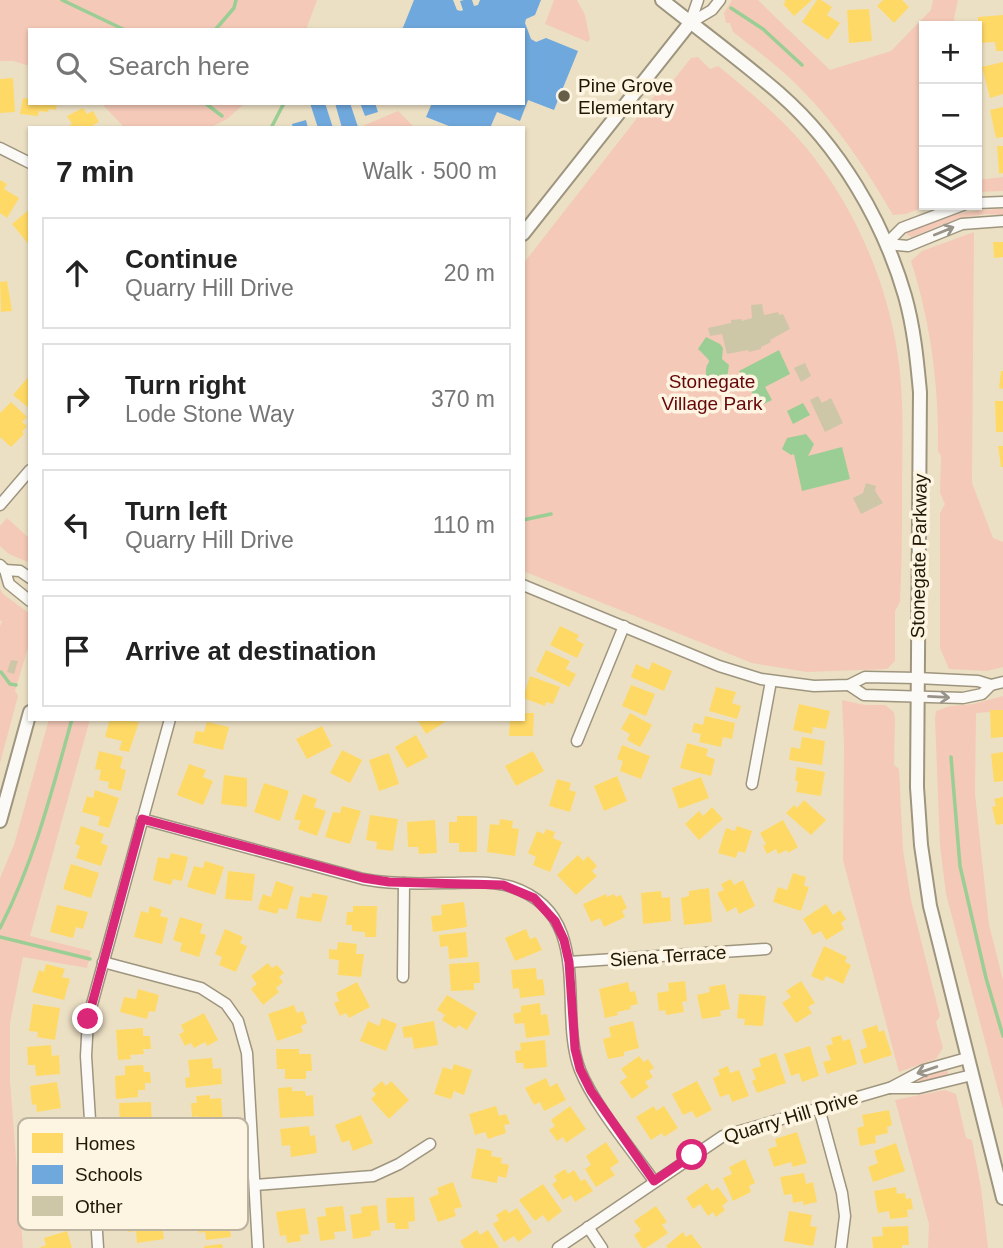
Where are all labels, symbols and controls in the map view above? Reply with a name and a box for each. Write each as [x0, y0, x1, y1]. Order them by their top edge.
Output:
map controls [919, 21, 982, 210]
button: + [919, 21, 982, 84]
search box [28, 28, 525, 105]
icon: search [52, 48, 90, 86]
text: Search here [108, 51, 250, 81]
place label: Pine Grove Elementary [578, 75, 675, 118]
button: − [919, 84, 982, 147]
marker: Pine Grove Elementary [556, 88, 572, 104]
button: layers [919, 147, 982, 210]
text: 7 min [56, 155, 134, 188]
text: Walk · 500 m [362, 158, 497, 184]
one-way arrow [932, 224, 954, 237]
text: Continue [125, 244, 238, 274]
icon: ahead [58, 254, 96, 292]
text: 20 m [444, 260, 495, 286]
text: Quarry Hill Drive [125, 275, 294, 301]
text: Turn right [125, 370, 246, 400]
park label: Stonegate Village Park [661, 371, 763, 414]
icon: right [58, 380, 96, 418]
text: 370 m [431, 386, 495, 412]
text: Lode Stone Way [125, 401, 294, 427]
street label: Stonegate Parkway [907, 473, 931, 639]
text: Turn left [125, 496, 227, 526]
icon: left [58, 506, 96, 544]
text: 110 m [433, 512, 495, 538]
text: Quarry Hill Drive [125, 527, 294, 553]
icon: arrive [58, 632, 96, 670]
text: Arrive at destination [125, 636, 376, 666]
one-way arrow [928, 690, 951, 703]
street label: Siena Terrace [609, 941, 727, 971]
route end [72, 1003, 103, 1034]
one-way arrow [916, 1065, 938, 1077]
street label: Quarry Hill Drive [721, 1087, 861, 1147]
legend [18, 1118, 248, 1230]
text: Homes [75, 1133, 135, 1154]
route start [676, 1139, 707, 1170]
text: Schools [75, 1164, 143, 1185]
text: Other [75, 1196, 123, 1217]

